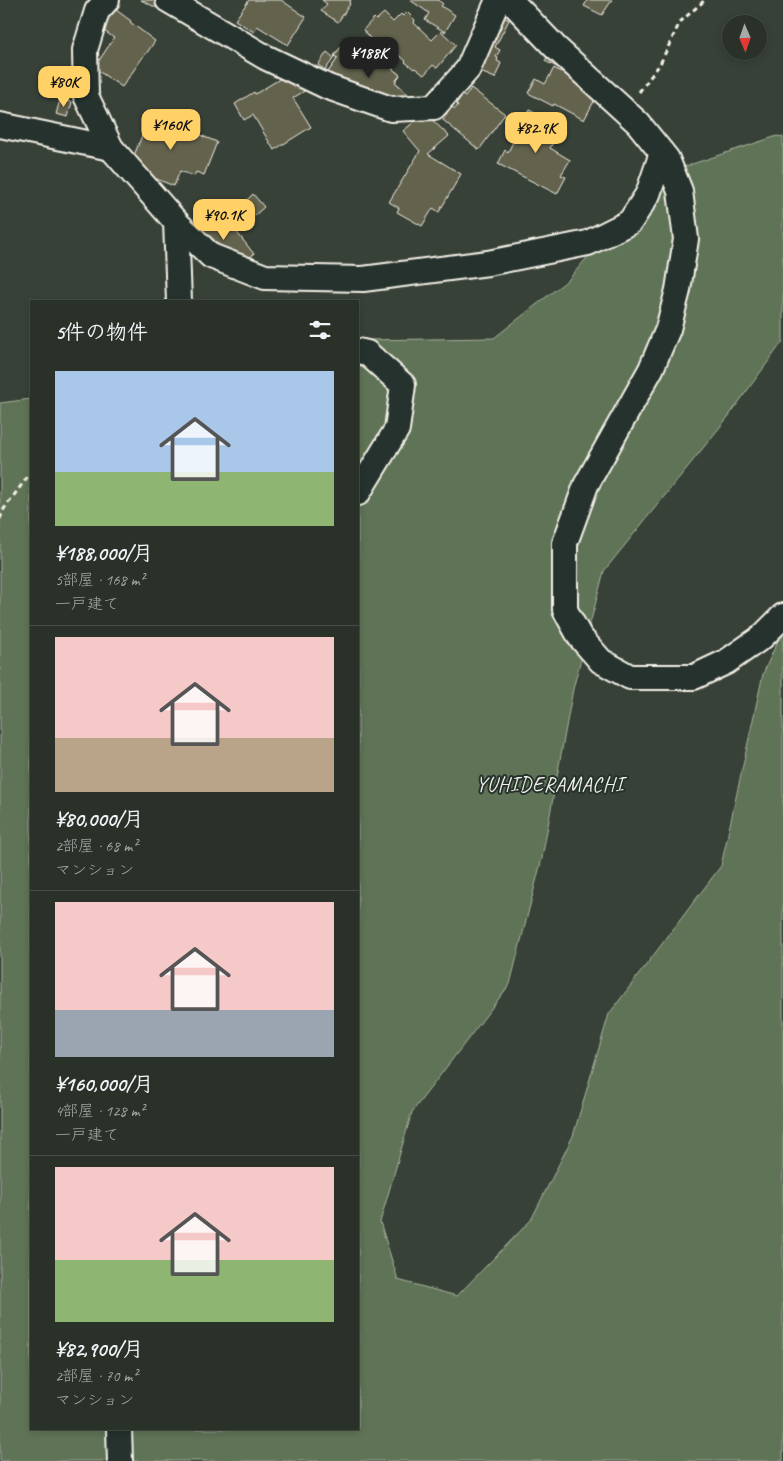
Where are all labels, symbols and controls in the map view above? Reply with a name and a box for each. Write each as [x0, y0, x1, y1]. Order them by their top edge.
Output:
north arrow [722, 15, 768, 60]
map controls [722, 15, 767, 60]
pin: ¥188K [334, 36, 404, 79]
text: ¥188K [351, 43, 387, 63]
pin: ¥80K [34, 66, 94, 108]
text: ¥80K [49, 72, 79, 92]
pin: ¥160K [136, 108, 206, 151]
pin: ¥82.9K [495, 112, 577, 154]
text: ¥160K [152, 115, 190, 135]
text: ¥82.9K [516, 118, 556, 138]
pin: ¥90.1K [183, 198, 265, 241]
text: ¥90.1K [204, 205, 244, 225]
icon: filters [306, 316, 334, 344]
text: 5件の物件 [55, 319, 148, 345]
icon: home [150, 404, 240, 494]
text: ¥188,000/月 [55, 540, 153, 566]
text: 5部屋 · 168 m² [55, 570, 145, 590]
text: 一戸建て [55, 594, 119, 614]
icon: home [150, 669, 240, 759]
district label: YUHIDERAMACHI [476, 772, 628, 797]
text: ¥80,000/月 [55, 806, 144, 832]
text: 2部屋 · 68 m² [55, 836, 137, 856]
text: マンション [55, 860, 134, 880]
icon: home [150, 934, 240, 1024]
text: ¥160,000/月 [55, 1071, 154, 1097]
text: 4部屋 · 128 m² [55, 1101, 145, 1121]
text: 一戸建て [55, 1125, 119, 1145]
icon: home [150, 1199, 240, 1289]
text: ¥82,900/月 [55, 1336, 144, 1362]
text: 2部屋 · 70 m² [55, 1366, 137, 1386]
text: マンション [55, 1390, 134, 1410]

